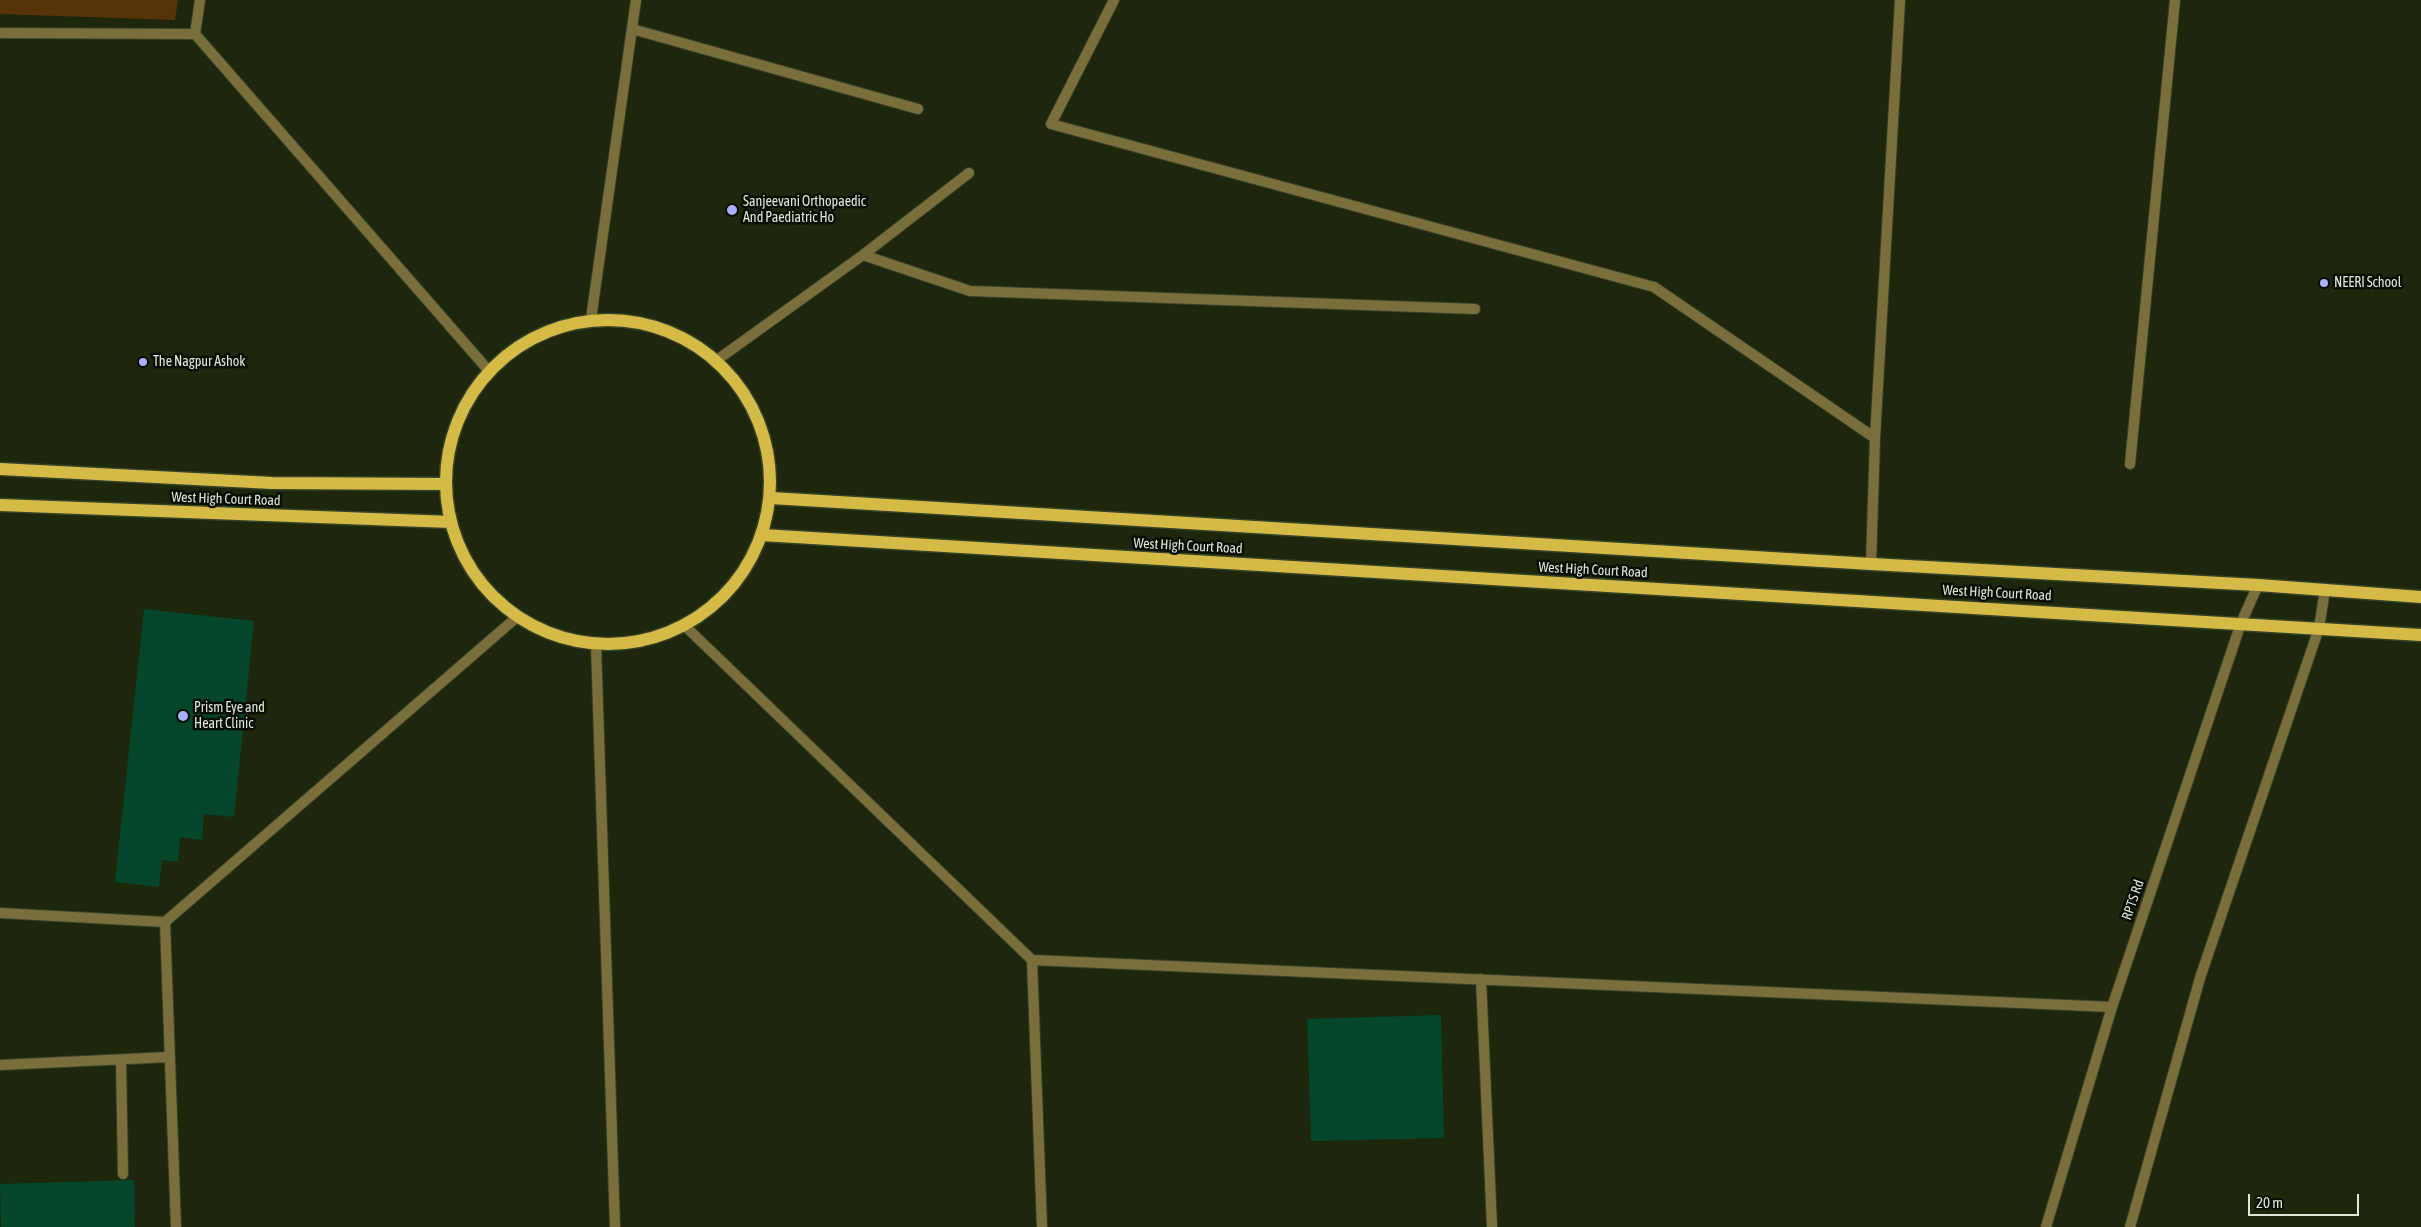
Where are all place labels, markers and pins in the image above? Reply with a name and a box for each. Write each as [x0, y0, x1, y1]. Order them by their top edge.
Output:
place label: Sanjeevani Orthopaedic And Paediatric Ho [743, 194, 866, 226]
marker: Sanjeevani Orthopaedic And Paediatric Ho [725, 203, 739, 217]
place label: NEERI School [2334, 275, 2401, 291]
marker: NEERI School [2318, 277, 2330, 289]
place label: The Nagpur Ashok [153, 354, 245, 370]
marker: The Nagpur Ashok [137, 356, 149, 368]
place label: Prism Eye and Heart Clinic [194, 700, 265, 732]
marker: Prism Eye and Heart Clinic [176, 709, 190, 723]

